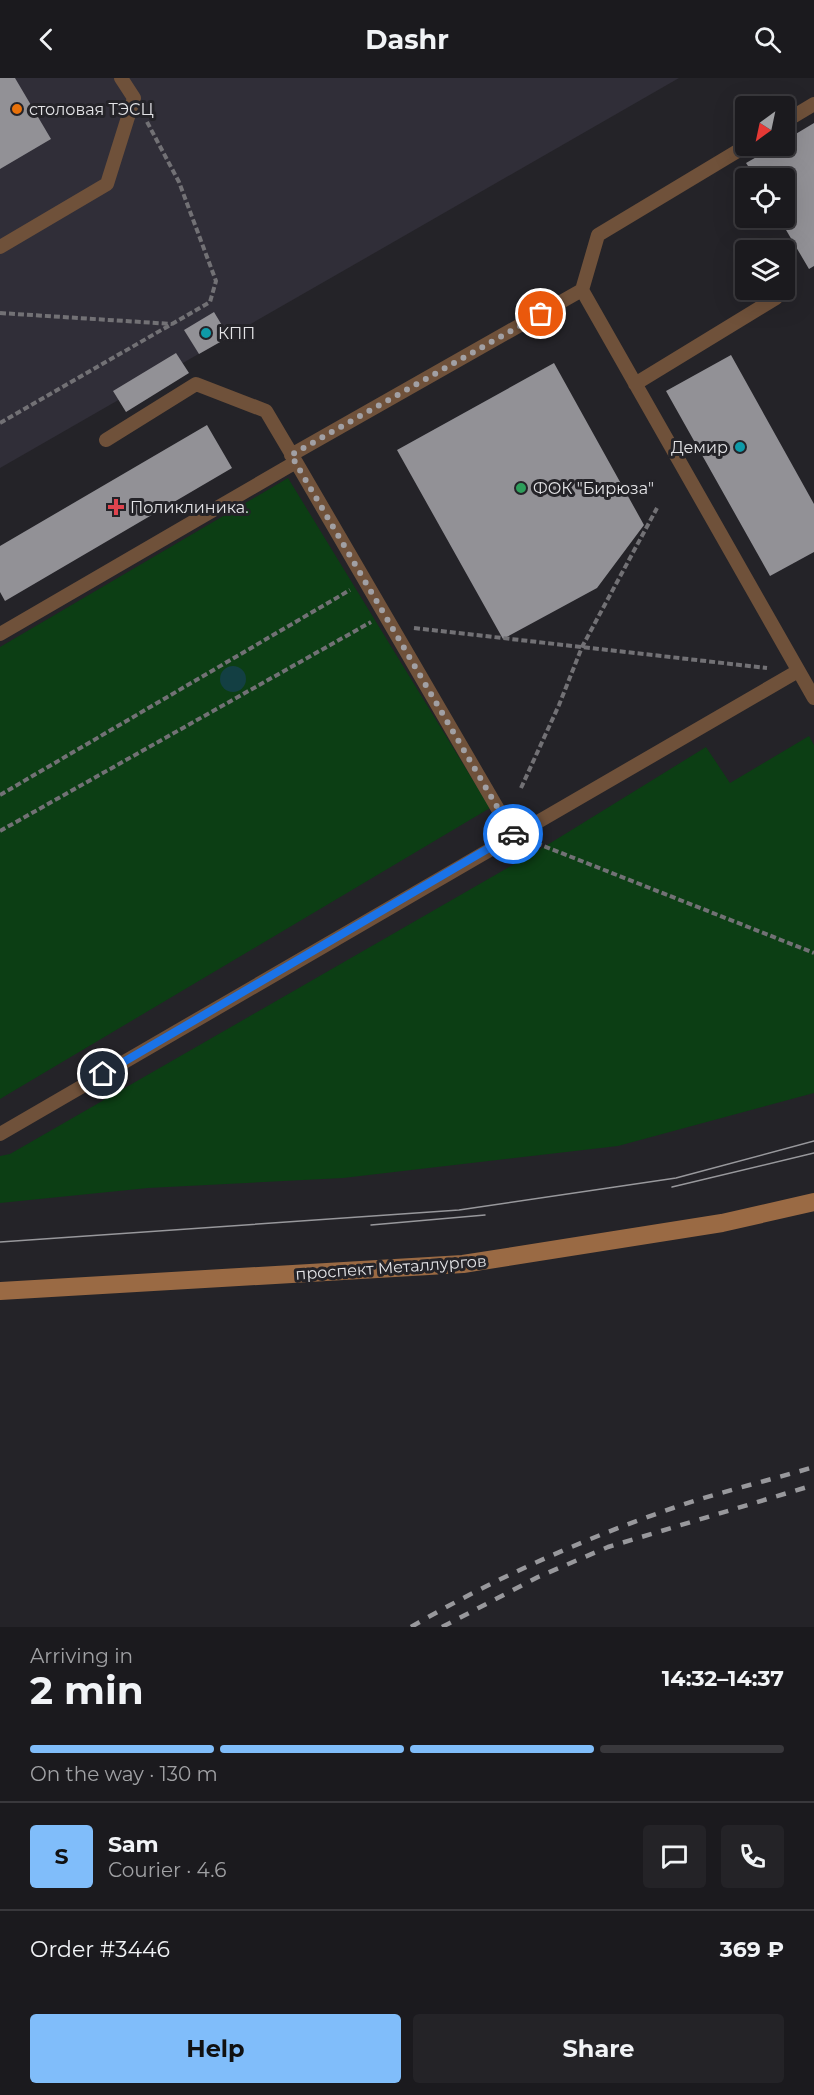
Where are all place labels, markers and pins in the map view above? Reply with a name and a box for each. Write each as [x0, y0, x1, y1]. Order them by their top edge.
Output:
place label: столовая ТЭСЦ [29, 100, 154, 119]
marker: столовая ТЭСЦ [10, 102, 24, 116]
pin [515, 288, 566, 339]
place label: КПП [218, 324, 255, 343]
marker: КПП [199, 326, 213, 340]
place label: Демир [671, 438, 728, 457]
marker: Демир [733, 440, 747, 454]
place label: ФОК "Бирюза" [533, 479, 654, 498]
marker: ФОК "Бирюза" [514, 481, 528, 495]
marker: Поликлиника. [107, 498, 125, 516]
place label: Поликлиника. [130, 498, 249, 517]
pin [77, 1048, 128, 1099]

